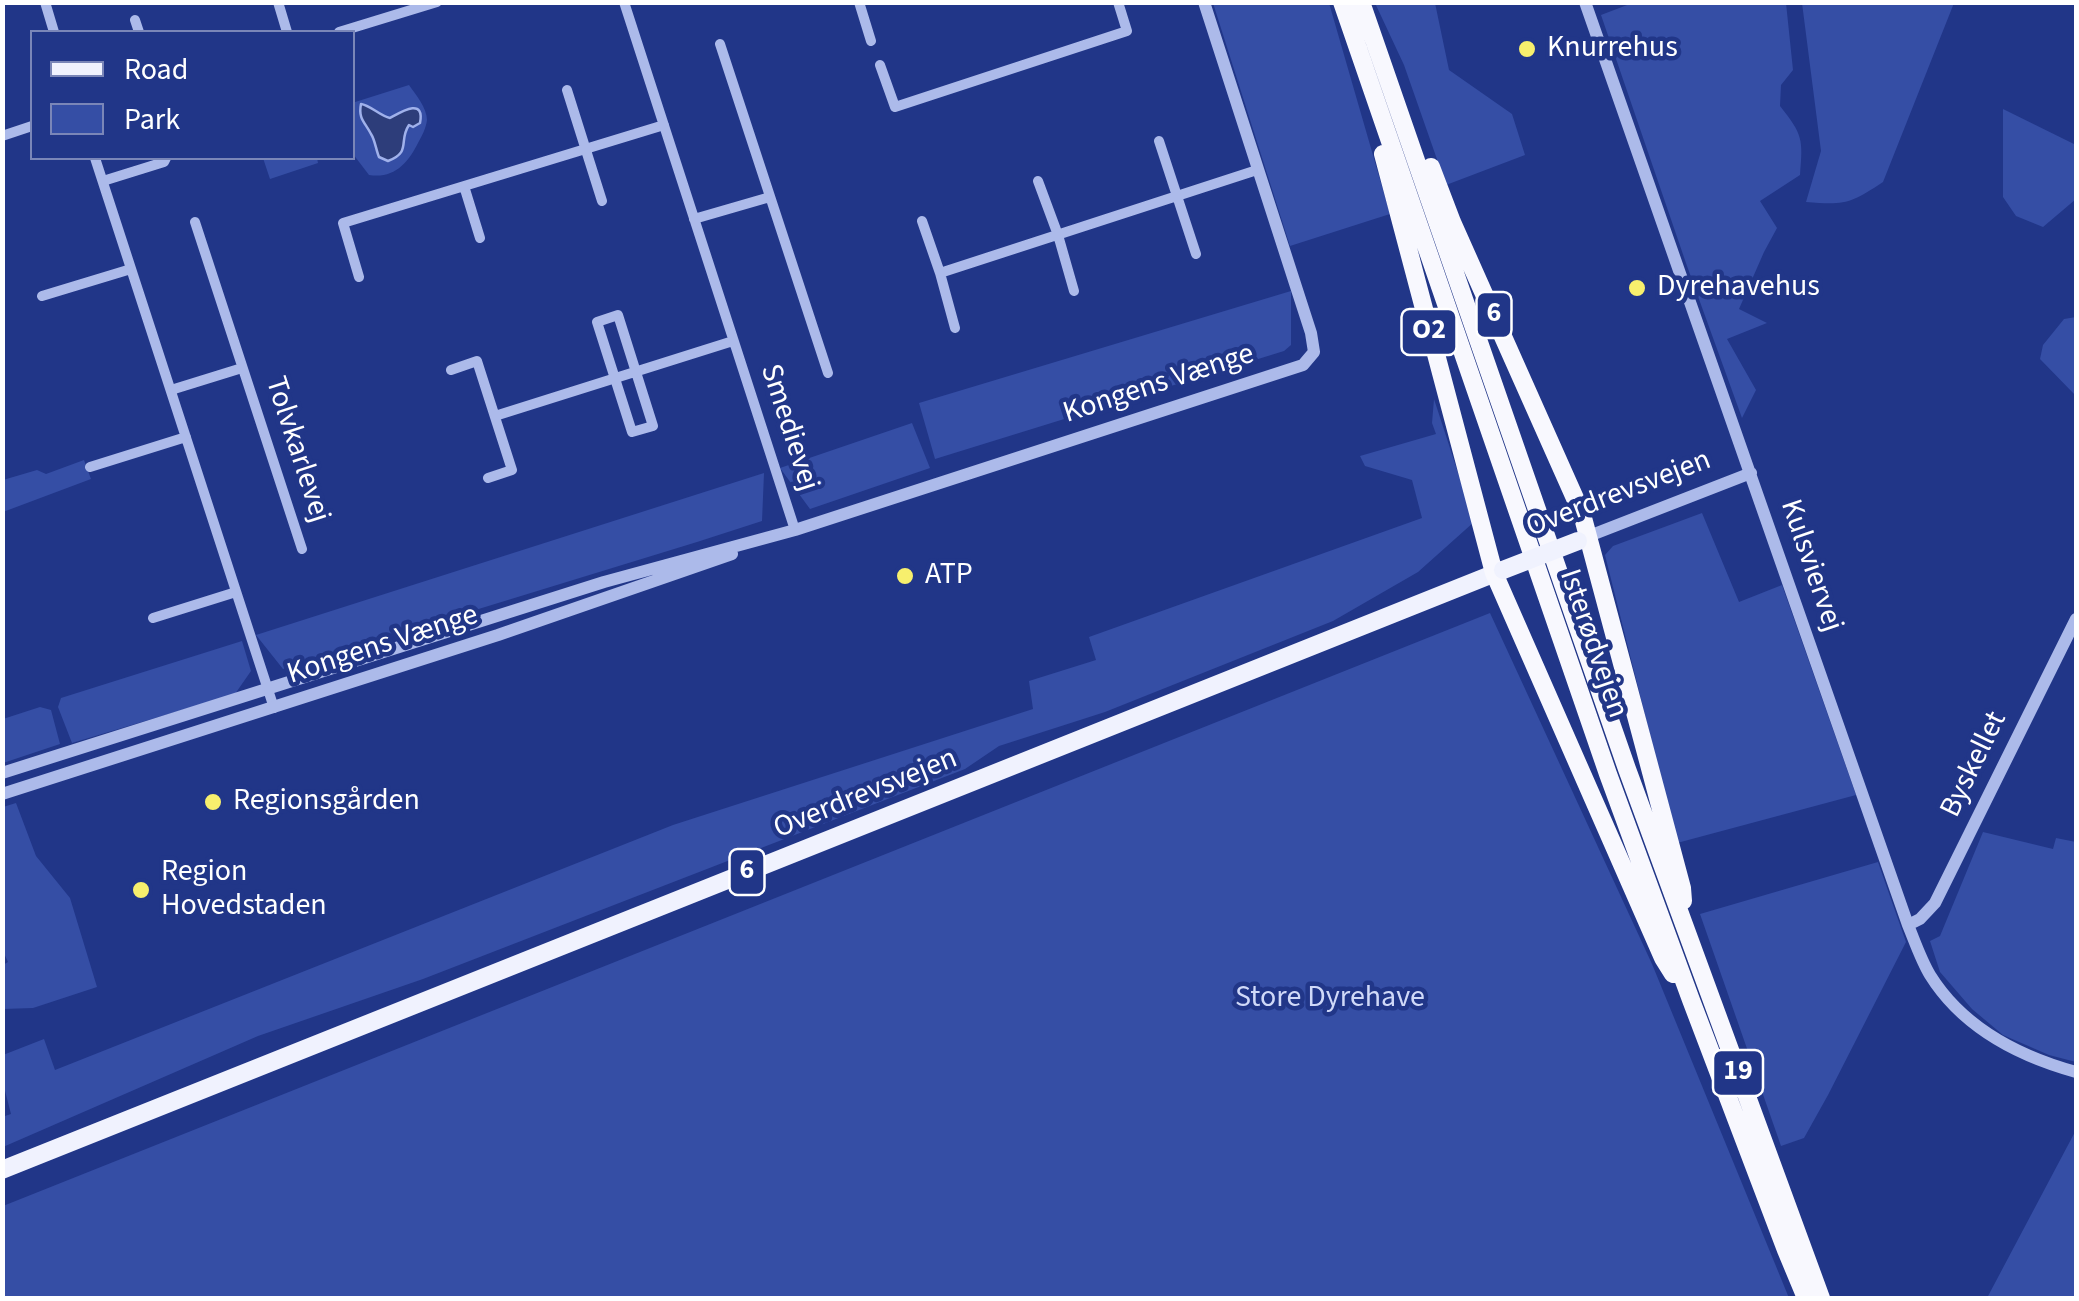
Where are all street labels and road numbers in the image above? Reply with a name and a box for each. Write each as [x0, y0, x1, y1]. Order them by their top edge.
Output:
road number: 6 [1476, 292, 1512, 338]
road number: O2 [1402, 309, 1456, 355]
street label: Kongens Vænge [1059, 337, 1259, 433]
street label: Smedievej [751, 360, 825, 496]
street label: Tolvkarlevej [256, 373, 336, 527]
street label: Overdrevsvejen [1522, 443, 1716, 547]
street label: Kulsviervej [1771, 495, 1849, 637]
street label: Isterødvejen [1550, 565, 1634, 723]
street label: Kongens Vænge [283, 598, 483, 694]
street label: Byskellet [1934, 706, 2016, 824]
street label: Overdrevsvejen [769, 742, 963, 848]
road number: 6 [730, 849, 764, 895]
road number: 19 [1713, 1050, 1763, 1096]

